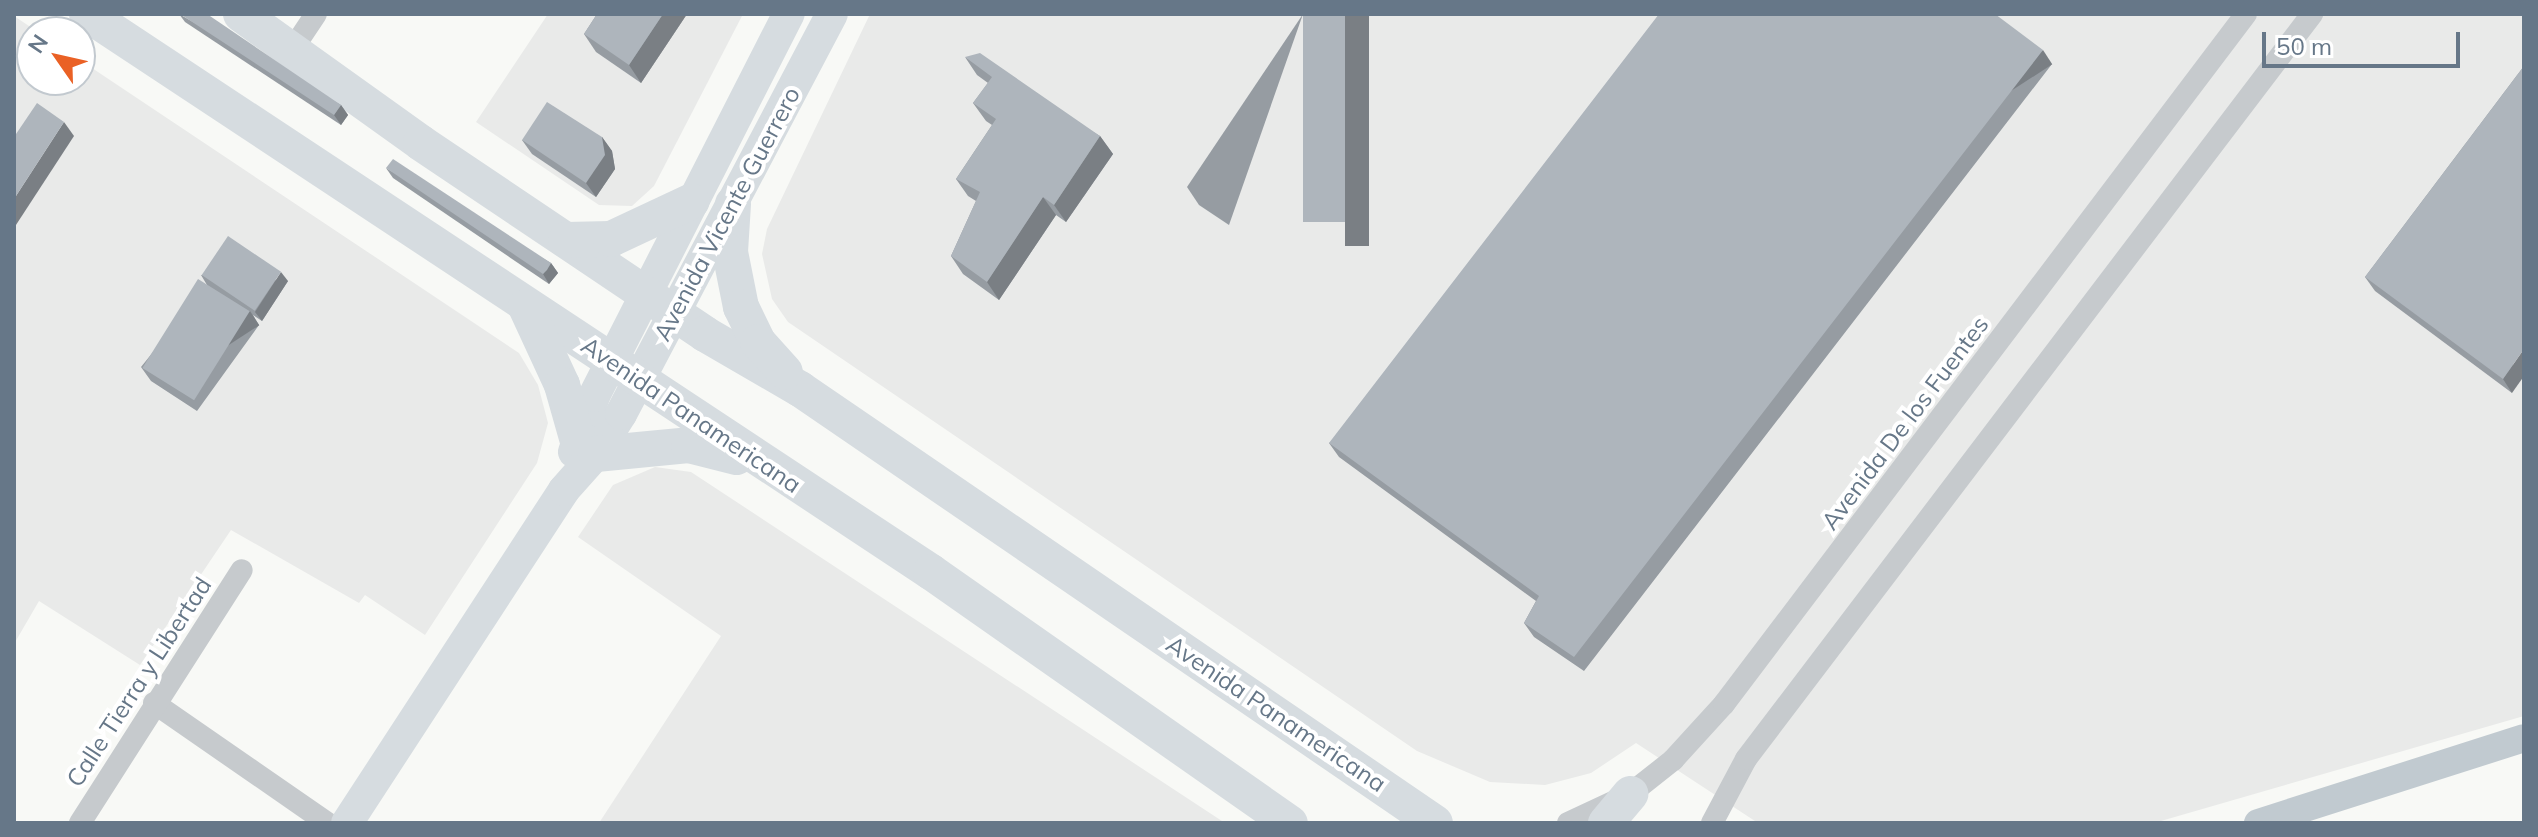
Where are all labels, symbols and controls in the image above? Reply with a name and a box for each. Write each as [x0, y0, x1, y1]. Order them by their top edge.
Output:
north arrow [16, 16, 96, 96]
scale bar [2266, 16, 2464, 66]
text: N [22, 29, 54, 58]
text: 50 m [2276, 31, 2332, 61]
street label: Avenida Vicente Guerrero [648, 82, 806, 346]
street label: Avenida De los Fuentes [1815, 311, 1995, 535]
street label: Avenida Panamericana [576, 331, 806, 499]
street label: Calle Tierra y Libertad [60, 572, 218, 792]
street label: Avenida Panamericana [1161, 630, 1391, 798]

